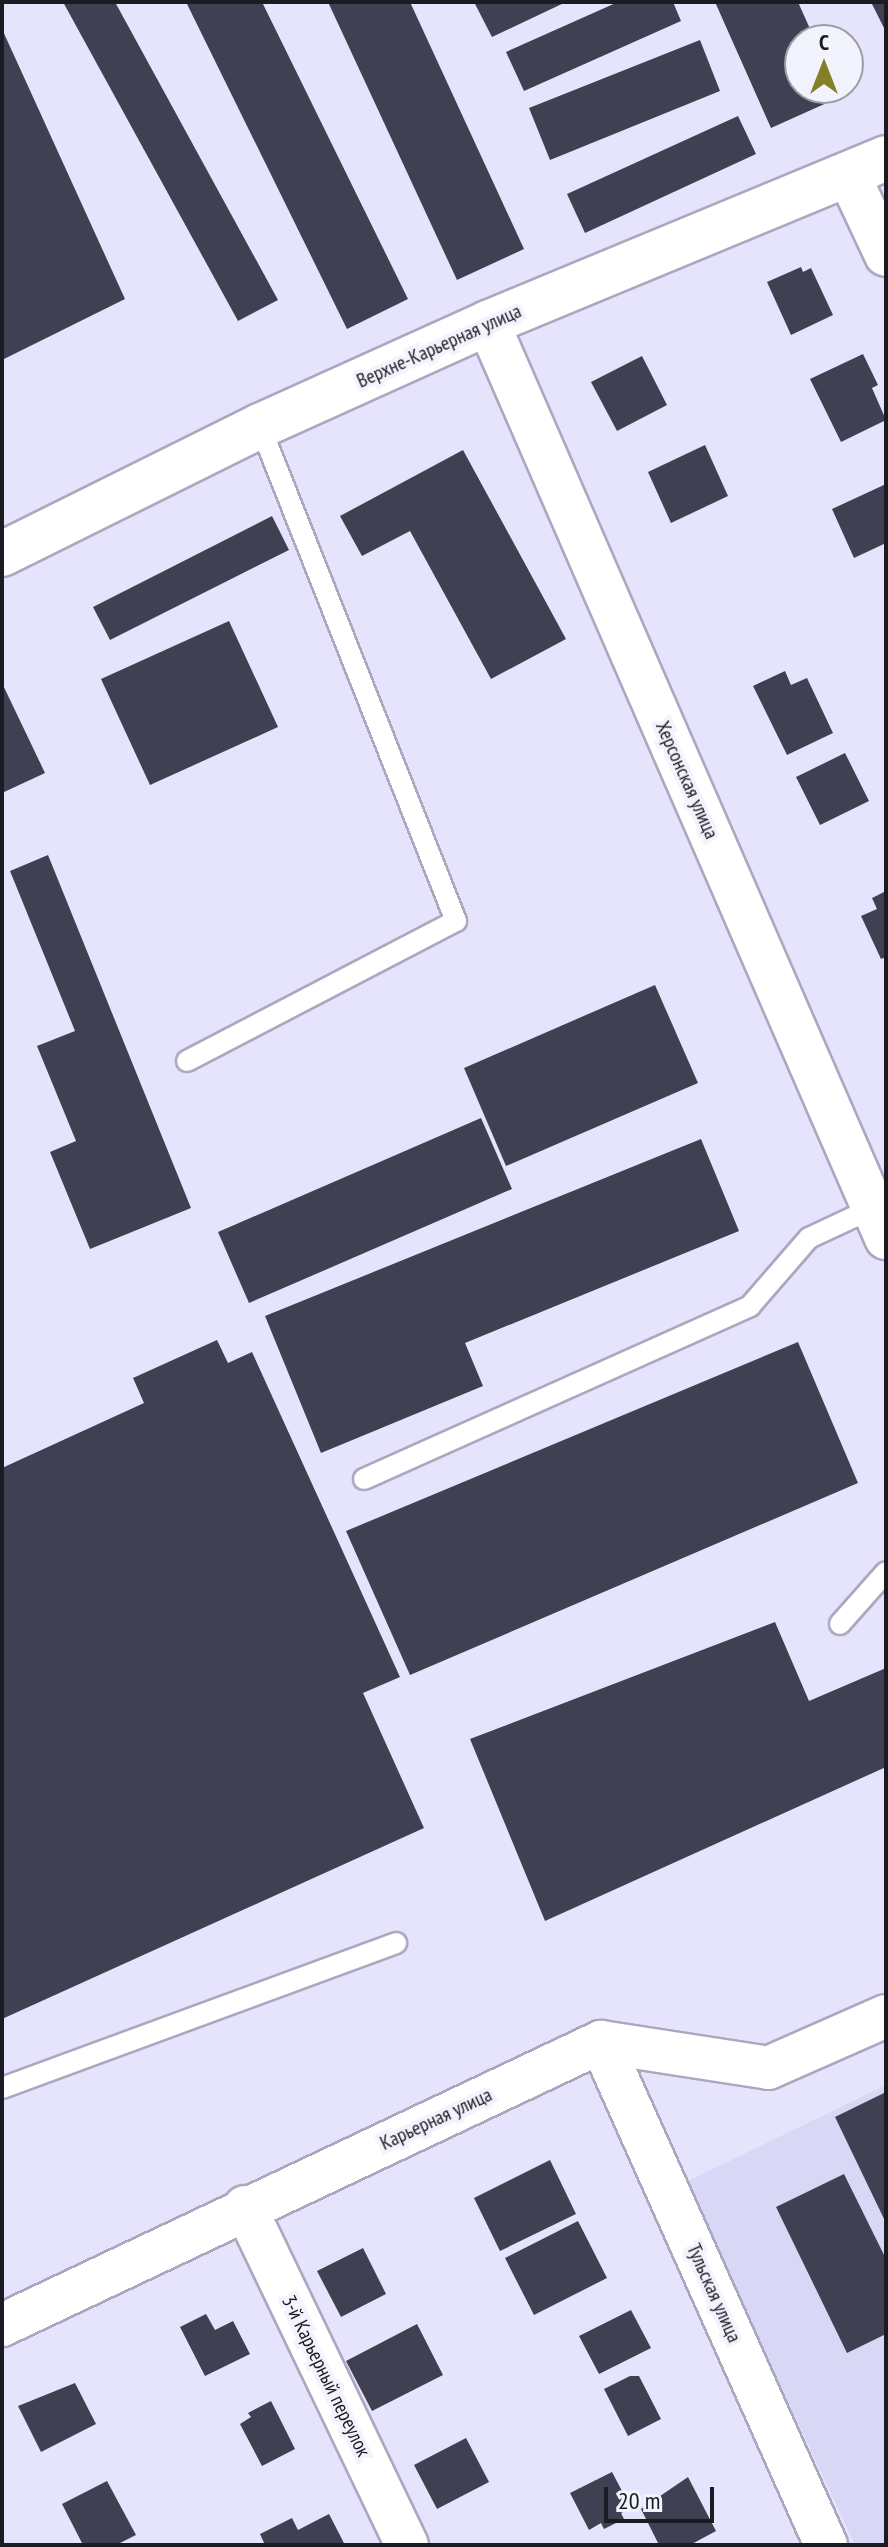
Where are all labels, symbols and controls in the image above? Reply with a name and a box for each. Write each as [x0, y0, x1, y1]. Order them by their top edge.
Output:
north arrow [784, 24, 864, 104]
text: С [819, 28, 829, 56]
street label: Верхне-Карьерная улица [353, 299, 525, 393]
street label: Херсонская улица [650, 717, 724, 843]
street label: Карьерная улица [376, 2083, 496, 2155]
street label: Тульская улица [682, 2240, 746, 2346]
street label: 3-й Карьерный переулок [277, 2291, 375, 2461]
scale bar [608, 2471, 718, 2521]
text: 20 m [618, 2485, 660, 2516]

